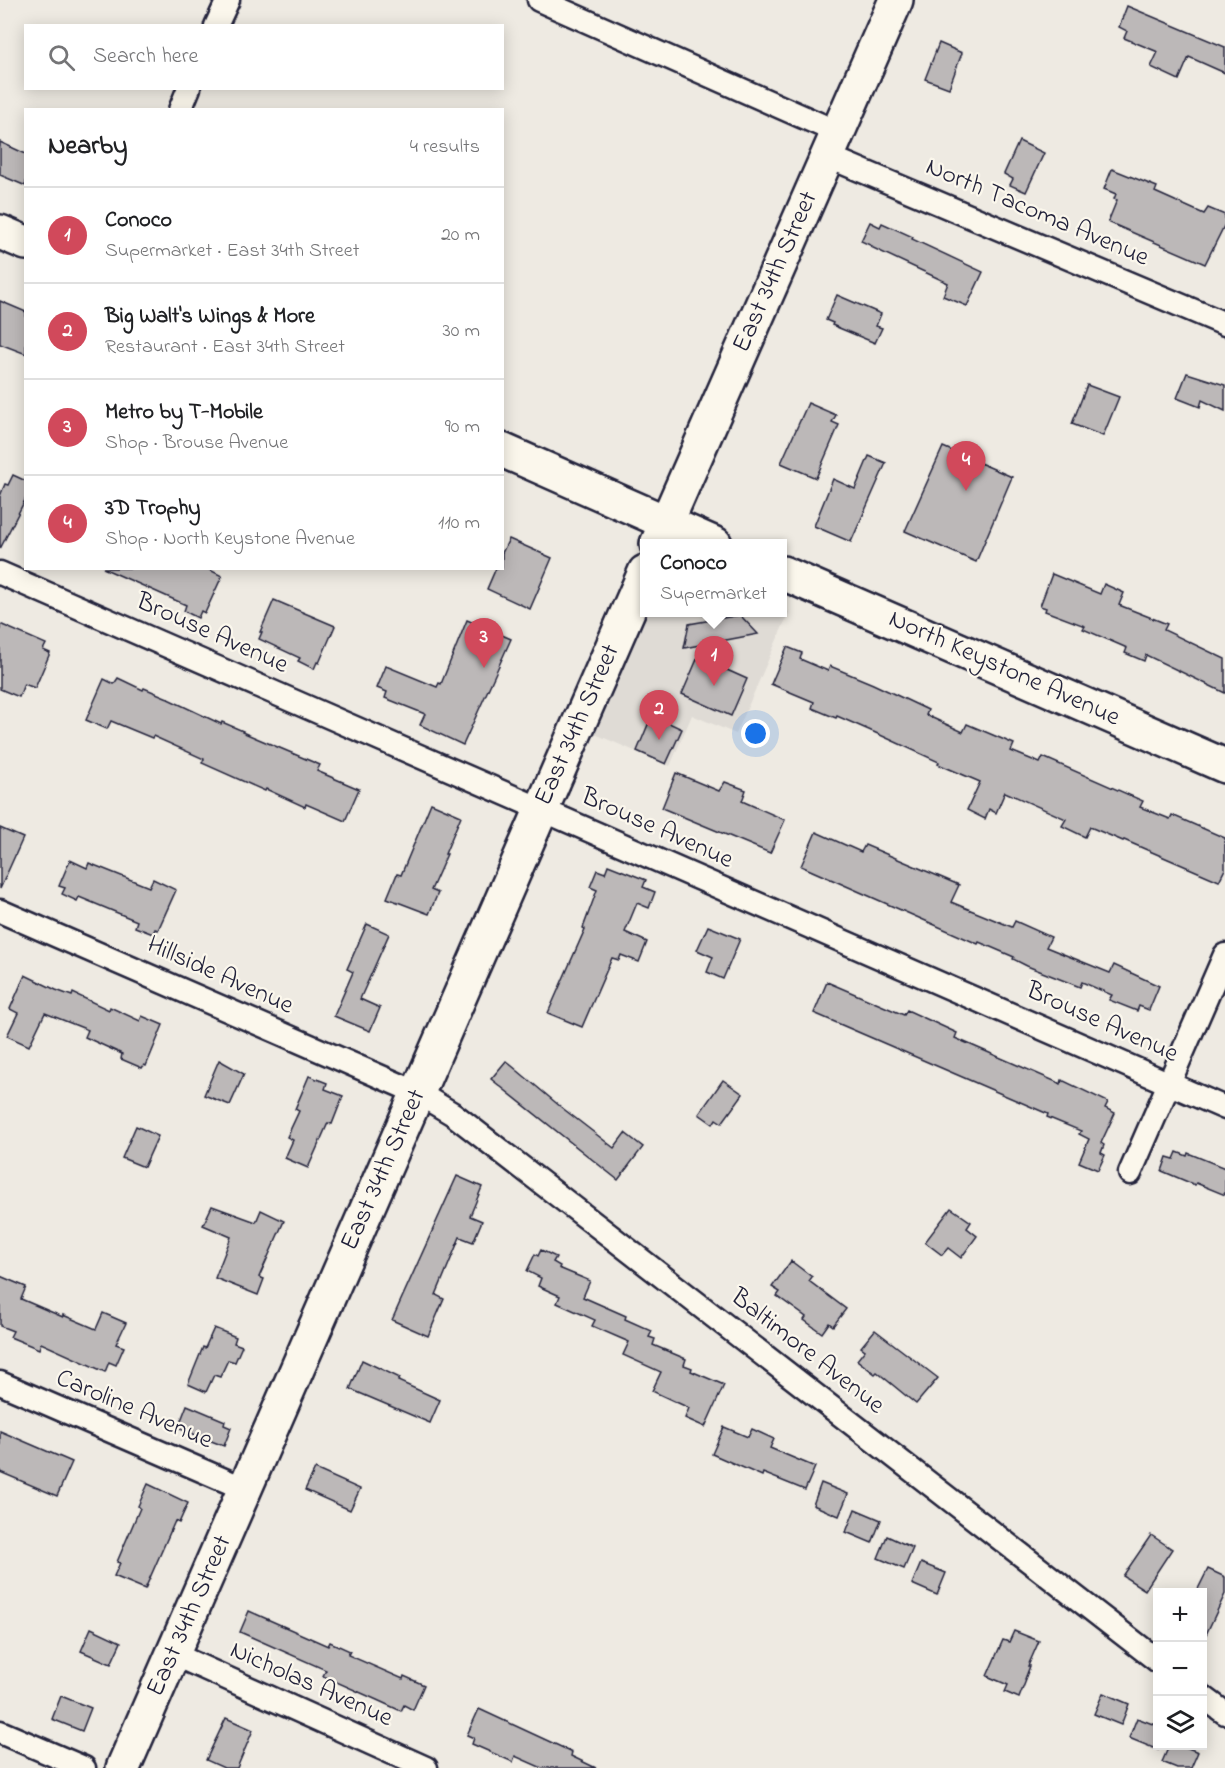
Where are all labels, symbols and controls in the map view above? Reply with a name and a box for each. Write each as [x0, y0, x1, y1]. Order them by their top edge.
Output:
search box [24, 24, 504, 90]
icon: search [45, 41, 78, 74]
text: Search here [93, 41, 198, 73]
text: Nearby [48, 128, 127, 166]
text: 4 results [410, 133, 480, 162]
street label: North Tacoma Avenue [919, 149, 1155, 277]
street label: East 34th Street [723, 185, 829, 359]
text: Conoco [105, 205, 172, 237]
text: 1 [64, 221, 71, 250]
text: 20 m [441, 221, 480, 250]
text: Supermarket · East 34th Street [105, 237, 359, 266]
text: Big Walt's Wings & More [105, 301, 315, 333]
text: 2 [63, 317, 72, 346]
text: 30 m [443, 317, 480, 346]
text: Restaurant · East 34th Street [105, 333, 345, 362]
text: Metro by T-Mobile [105, 397, 263, 429]
text: 3 [63, 413, 72, 442]
text: 90 m [445, 413, 480, 442]
text: Shop · Brouse Avenue [105, 429, 288, 458]
pin: 4 [946, 442, 986, 491]
text: 3D Trophy [105, 493, 201, 525]
text: 4 [63, 509, 72, 538]
text: 110 m [438, 509, 480, 538]
text: Shop · North Keystone Avenue [105, 525, 355, 554]
popup [640, 539, 787, 617]
text: Conoco [660, 548, 727, 580]
text: Supermarket [660, 580, 767, 609]
street label: Brouse Avenue [129, 583, 294, 685]
street label: North Keystone Avenue [882, 601, 1126, 737]
pin: 3 [464, 618, 504, 668]
pin: 1 [694, 636, 734, 686]
street label: East 34th Street [525, 638, 631, 812]
pin: 2 [640, 690, 678, 740]
your location [741, 719, 770, 748]
street label: Brouse Avenue [574, 778, 739, 880]
street label: Hillside Avenue [141, 927, 300, 1025]
street label: Brouse Avenue [1019, 972, 1184, 1074]
street label: East 34th Street [331, 1083, 437, 1257]
street label: Baltimore Avenue [721, 1279, 893, 1425]
street label: Caroline Avenue [50, 1360, 219, 1460]
street label: East 34th Street [137, 1529, 243, 1703]
map controls [1153, 1588, 1207, 1750]
button: + [1153, 1588, 1207, 1642]
street label: Nicholas Avenue [223, 1632, 399, 1738]
button: − [1153, 1642, 1207, 1696]
button: layers [1153, 1696, 1207, 1750]

